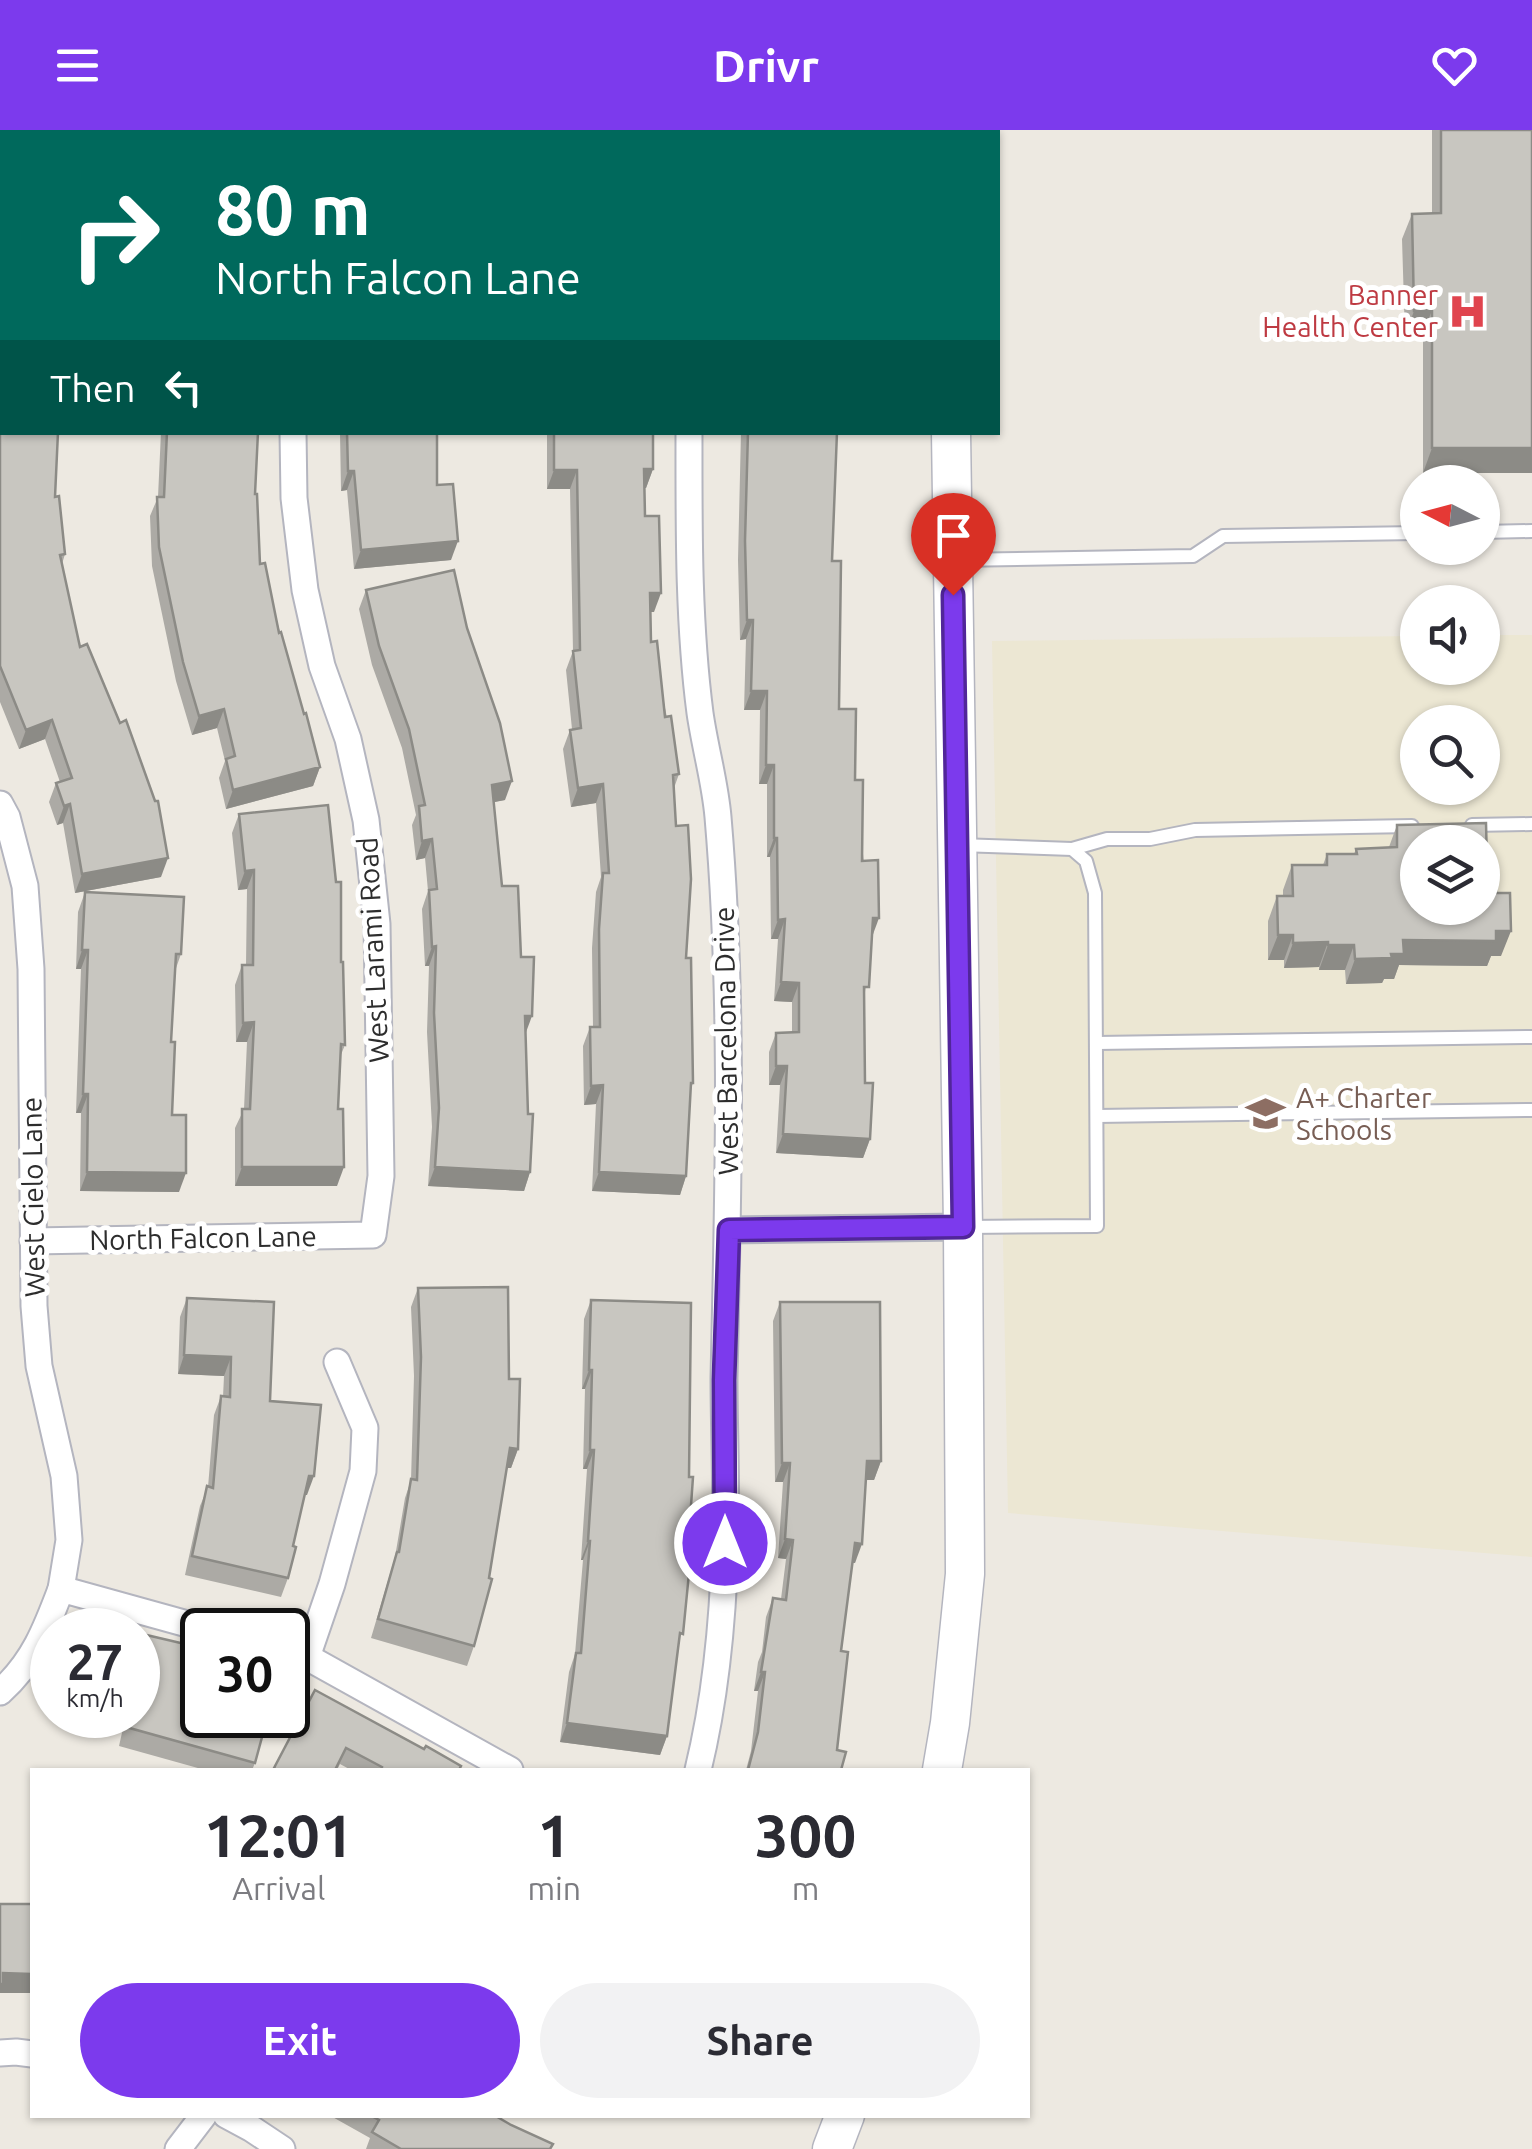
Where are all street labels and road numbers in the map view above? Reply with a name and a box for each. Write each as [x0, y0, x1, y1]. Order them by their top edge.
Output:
street label: West Larami Road [351, 836, 394, 1064]
street label: West Barcelona Drive [708, 907, 743, 1175]
street label: West Cielo Lane [15, 1097, 50, 1297]
street label: North Falcon Lane [89, 1220, 317, 1255]

